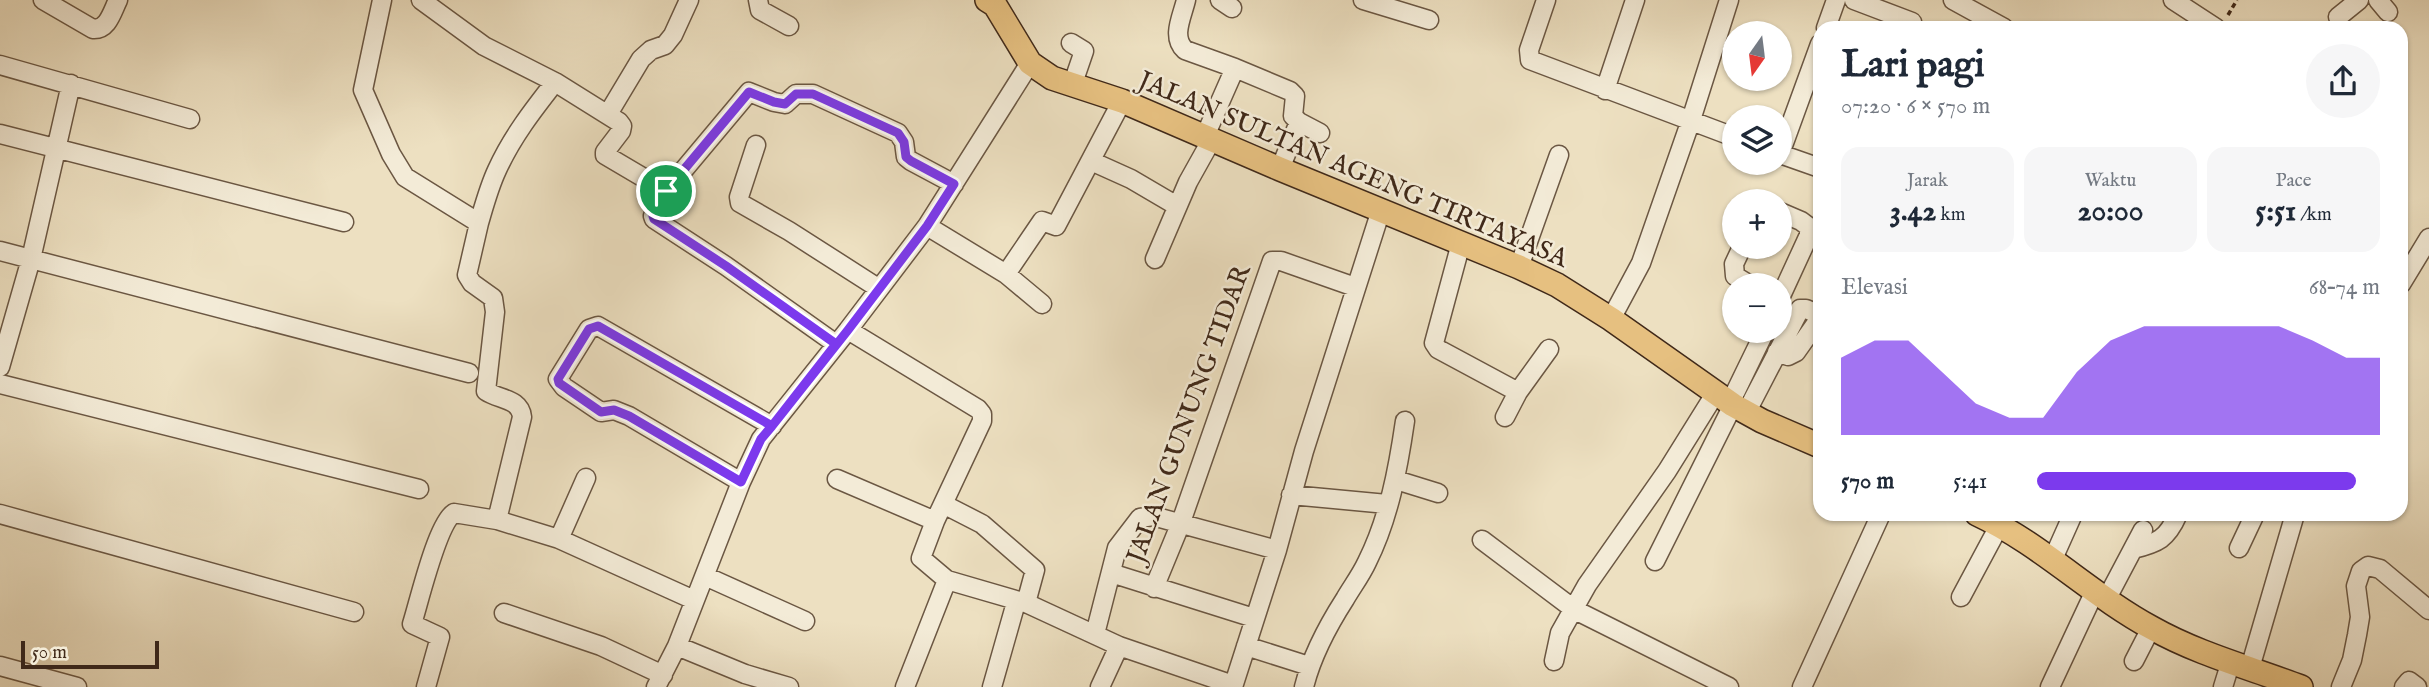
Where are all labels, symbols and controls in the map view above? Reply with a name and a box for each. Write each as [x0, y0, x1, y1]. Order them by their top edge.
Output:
north arrow [1722, 21, 1792, 91]
map controls [1722, 21, 1792, 343]
text: Lari pagi [1841, 42, 1985, 90]
button: share [2306, 44, 2380, 118]
street label: JALAN SULTAN AGENG TIRTAYASA [1131, 63, 1574, 276]
text: 07:20 · 6 × 570 m [1841, 92, 1990, 121]
button: layers [1722, 105, 1792, 175]
pin [636, 161, 696, 221]
text: Jarak [1907, 169, 1948, 193]
text: Waktu [2085, 169, 2136, 193]
text: Pace [2276, 169, 2311, 193]
icon: arrive [647, 172, 685, 210]
button: + [1722, 189, 1792, 259]
text: 3.42 [1890, 193, 1936, 231]
text: 20:00 [2077, 193, 2144, 231]
text: 5:51 [2255, 193, 2296, 231]
text: km [1936, 203, 1965, 227]
text: /km [2296, 203, 2332, 227]
street label: JALAN GUNUNG TIDAR [1119, 259, 1259, 570]
button: − [1722, 273, 1792, 343]
text: Elevasi [1841, 273, 1908, 302]
text: 68–74 m [2309, 273, 2380, 302]
text: 570 m [1841, 467, 1894, 496]
text: 5:41 [1953, 467, 1987, 496]
scale bar [21, 638, 159, 670]
text: 50 m [32, 641, 67, 665]

